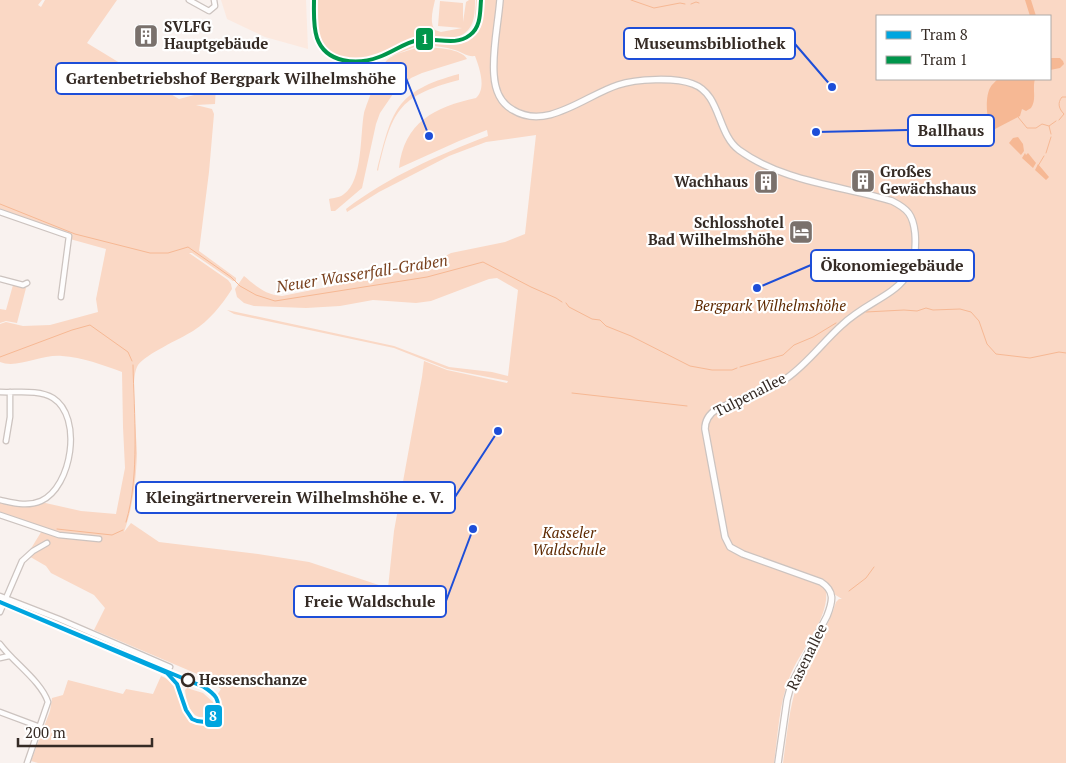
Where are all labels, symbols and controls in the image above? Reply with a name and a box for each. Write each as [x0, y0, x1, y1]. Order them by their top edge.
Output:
legend [876, 15, 1051, 80]
place label: SVLFG Hauptgebäude [164, 16, 268, 53]
building icon: SVLFG Hauptgebäude [133, 23, 159, 49]
text: Tram 8 [921, 24, 968, 44]
line badge: 1 [415, 27, 434, 51]
callout: Museumsbibliothek [624, 28, 795, 59]
text: 1 [421, 29, 429, 48]
text: Museumsbibliothek [634, 32, 786, 54]
text: Tram 1 [921, 49, 968, 69]
callout: Gartenbetriebshof Bergpark Wilhelmshöhe [56, 63, 406, 94]
text: Gartenbetriebshof Bergpark Wilhelmshöhe [66, 67, 397, 89]
callout: Ballhaus [908, 115, 994, 146]
text: Ballhaus [918, 119, 984, 141]
place label: Großes Gewächshaus [880, 161, 977, 198]
building icon: Großes Gewächshaus [850, 168, 876, 194]
building icon: Wachhaus [753, 169, 779, 195]
place label: Wachhaus [674, 171, 748, 191]
place label: Schlosshotel Bad Wilhelmshöhe [648, 212, 784, 249]
hotel icon: Schlosshotel Bad Wilhelmshöhe [788, 219, 814, 245]
water label: Neuer Wasserfall-Graben [274, 249, 449, 298]
callout: Ökonomiegebäude [811, 250, 974, 281]
text: Ökonomiegebäude [820, 254, 964, 276]
park label: Bergpark Wilhelmshöhe [693, 295, 846, 315]
street label: Tulpenallee [710, 367, 789, 421]
callout: Kleingärtnerverein Wilhelmshöhe e. V. [136, 482, 455, 513]
text: Kleingärtnerverein Wilhelmshöhe e. V. [146, 486, 444, 508]
park label: Kasseler Waldschule [532, 522, 606, 559]
callout: Freie Waldschule [294, 586, 446, 617]
text: Freie Waldschule [304, 590, 436, 612]
street label: Rasenallee [781, 620, 831, 693]
place label: Hessenschanze [199, 669, 307, 689]
marker: Hessenschanze [181, 673, 195, 687]
line badge: 8 [204, 704, 223, 728]
text: 8 [209, 706, 217, 725]
scale bar [18, 716, 151, 748]
text: 200 m [25, 722, 66, 742]

